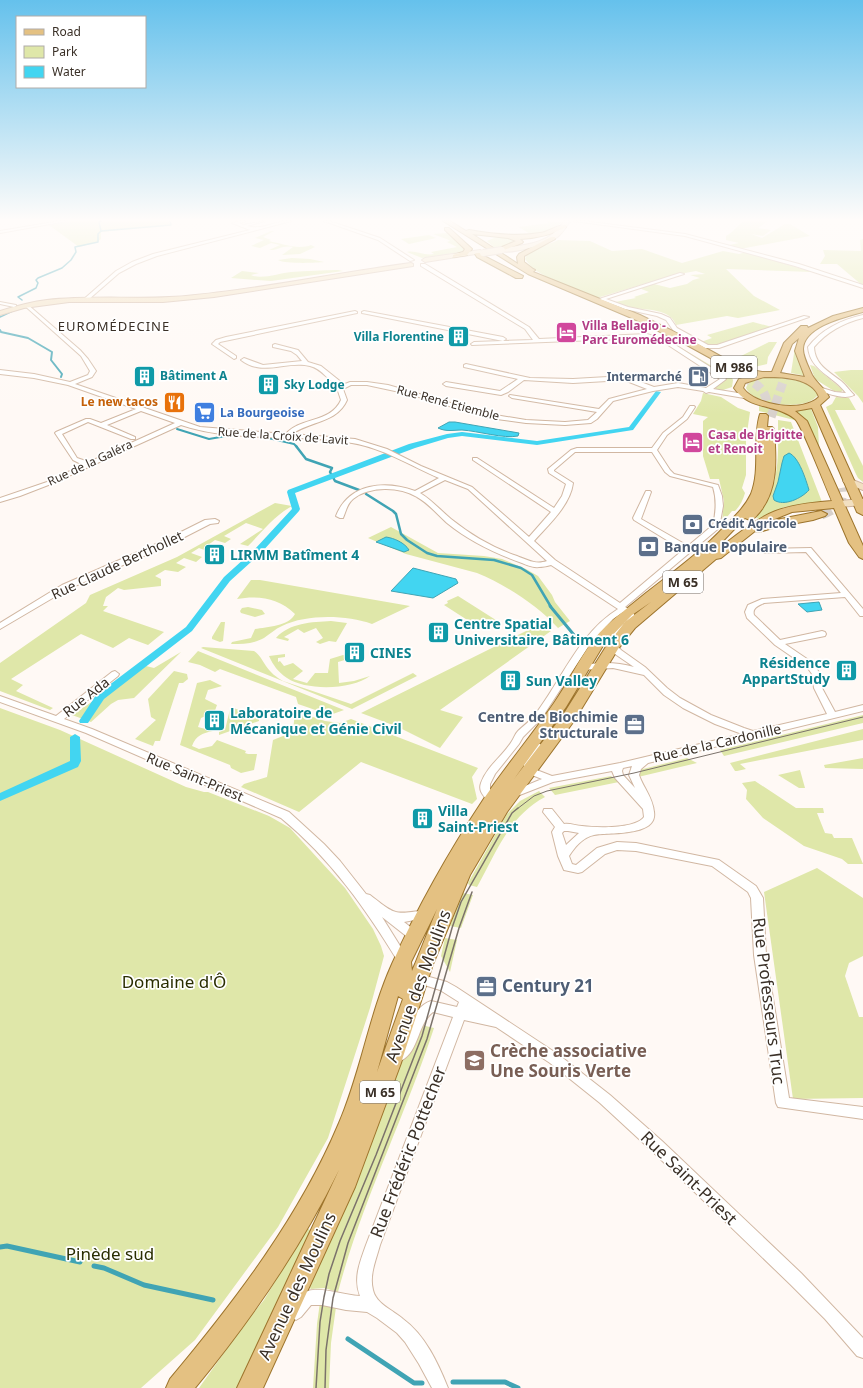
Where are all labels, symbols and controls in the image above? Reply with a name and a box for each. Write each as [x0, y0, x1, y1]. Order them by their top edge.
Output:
legend [16, 16, 146, 88]
text: Road [52, 23, 81, 40]
text: Park [52, 43, 78, 60]
text: Water [52, 63, 86, 80]
district label: EUROMÉDECINE [58, 317, 170, 335]
place label: Villa Bellagio - Parc Euromédecine [582, 317, 697, 348]
hotel icon: Villa Bellagio - Parc Euromédecine [554, 320, 580, 346]
building icon: Villa Florentine [446, 324, 472, 350]
place label: Villa Florentine [354, 328, 444, 345]
road number: M 986 [711, 356, 757, 378]
building icon: Bâtiment A [132, 363, 158, 389]
fuel station icon: Intermarché [685, 364, 711, 390]
place label: Bâtiment A [160, 367, 228, 384]
place label: Intermarché [607, 368, 682, 385]
building icon: Sky Lodge [255, 372, 281, 398]
place label: Sky Lodge [284, 376, 345, 393]
street label: Rue René Etiemble [395, 381, 502, 424]
restaurant icon: Le new tacos [161, 389, 187, 415]
place label: Le new tacos [81, 393, 158, 410]
supermarket icon: La Bourgeoise [191, 400, 217, 426]
place label: La Bourgeoise [220, 404, 305, 421]
street label: Rue de la Croix de Lavit [217, 422, 350, 449]
place label: Casa de Brigitte et Renoit [708, 426, 803, 457]
hotel icon: Casa de Brigitte et Renoit [679, 429, 705, 455]
street label: Rue de la Galéra [45, 435, 135, 490]
bank icon: Crédit Agricole [680, 511, 706, 537]
place label: Crédit Agricole [708, 515, 797, 532]
street label: Rue Claude Berthollet [48, 526, 186, 603]
bank icon: Banque Populaire [636, 534, 662, 560]
place label: Banque Populaire [664, 537, 787, 556]
building icon: LIRMM Batîment 4 [201, 542, 227, 568]
place label: LIRMM Batîment 4 [230, 545, 359, 564]
road number: M 65 [663, 571, 703, 593]
place label: Centre Spatial Universitaire, Bâtiment 6 [454, 614, 629, 649]
building icon: Centre Spatial Universitaire, Bâtiment 6 [425, 619, 451, 645]
building icon: CINES [342, 640, 368, 666]
place label: CINES [370, 643, 412, 662]
place label: Résidence AppartStudy [742, 653, 830, 688]
building icon: Résidence AppartStudy [833, 658, 859, 684]
building icon: Sun Valley [497, 668, 523, 694]
place label: Sun Valley [526, 671, 597, 690]
street label: Rue Ada [58, 672, 113, 721]
place label: Laboratoire de Mécanique et Génie Civil [230, 703, 402, 738]
place label: Centre de Biochimie Structurale [478, 707, 618, 742]
building icon: Laboratoire de Mécanique et Génie Civil [201, 708, 227, 734]
office icon: Centre de Biochimie Structurale [621, 712, 647, 738]
street label: Rue de la Cardonille [651, 719, 783, 766]
street label: Rue Saint-Priest [144, 748, 247, 806]
place label: Villa Saint-Priest [438, 801, 519, 836]
building icon: Villa Saint-Priest [410, 806, 436, 832]
street label: Avenue des Moulins [379, 907, 456, 1065]
street label: Rue Professeurs Truc [748, 916, 791, 1086]
park label: Domaine d'Ô [122, 970, 226, 993]
office icon: Century 21 [473, 973, 499, 999]
place label: Century 21 [502, 974, 594, 997]
place label: Crèche associative Une Souris Verte [490, 1039, 647, 1082]
school or university icon: Crèche associative Une Souris Verte [461, 1048, 487, 1074]
street label: Rue Frédéric Pottecher [364, 1063, 451, 1241]
road number: M 65 [360, 1081, 400, 1103]
street label: Rue Saint-Priest [636, 1126, 743, 1230]
street label: Avenue des Moulins [252, 1208, 341, 1363]
park label: Pinède sud [66, 1242, 154, 1265]

